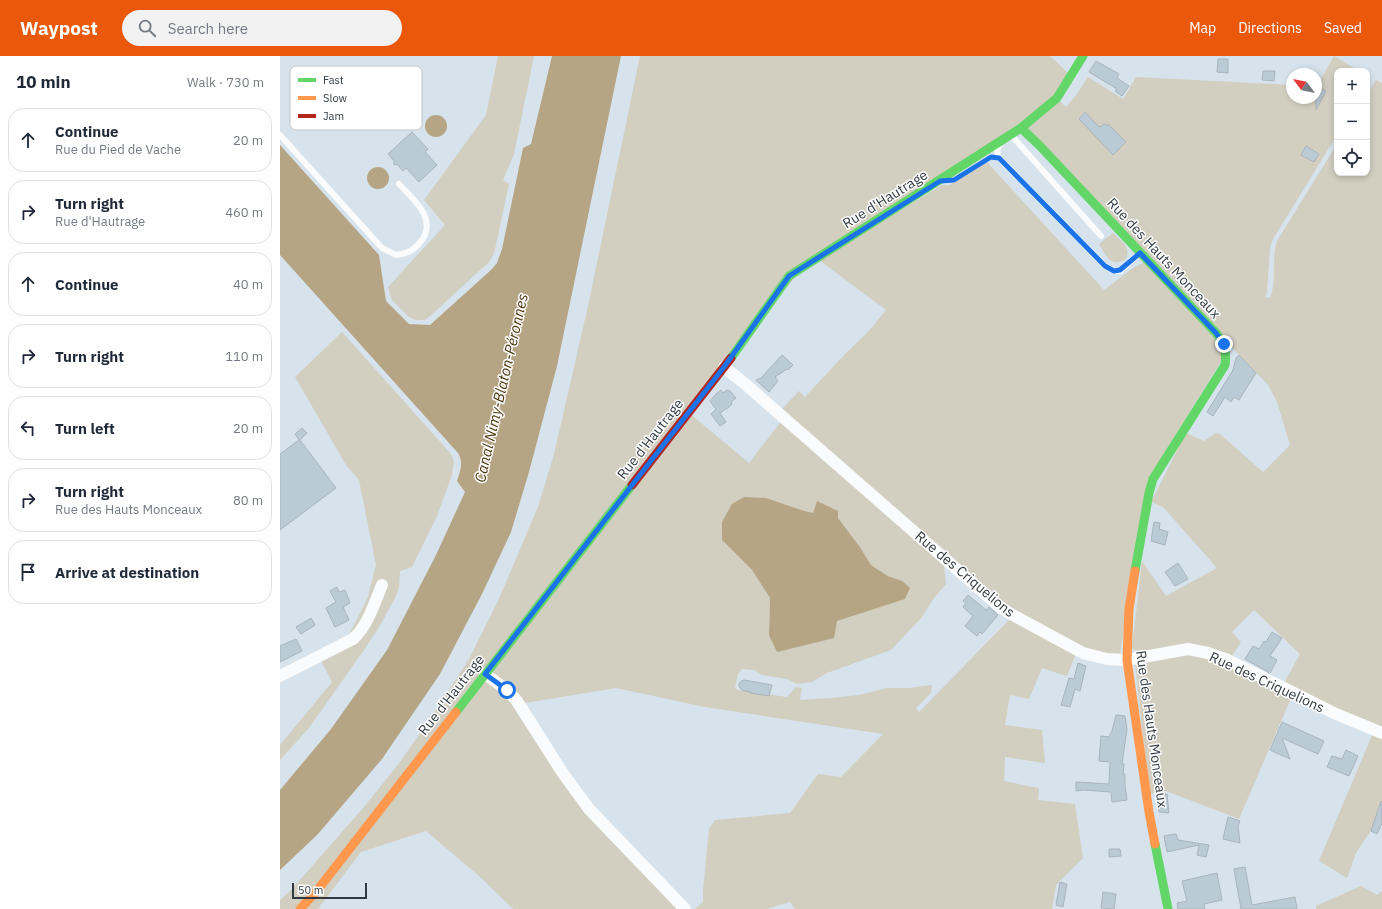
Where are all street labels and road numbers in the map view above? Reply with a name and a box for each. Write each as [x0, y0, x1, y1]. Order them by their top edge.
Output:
street label: Rue d'Hautrage [839, 165, 931, 232]
street label: Rue des Hauts Monceaux [1103, 194, 1225, 322]
street label: Rue d'Hautrage [613, 395, 687, 483]
street label: Rue des Criquelions [911, 527, 1019, 621]
street label: Rue des Criquelions [1207, 647, 1328, 717]
street label: Rue des Hauts Monceaux [1132, 649, 1172, 809]
street label: Rue d'Hautrage [414, 651, 488, 739]

